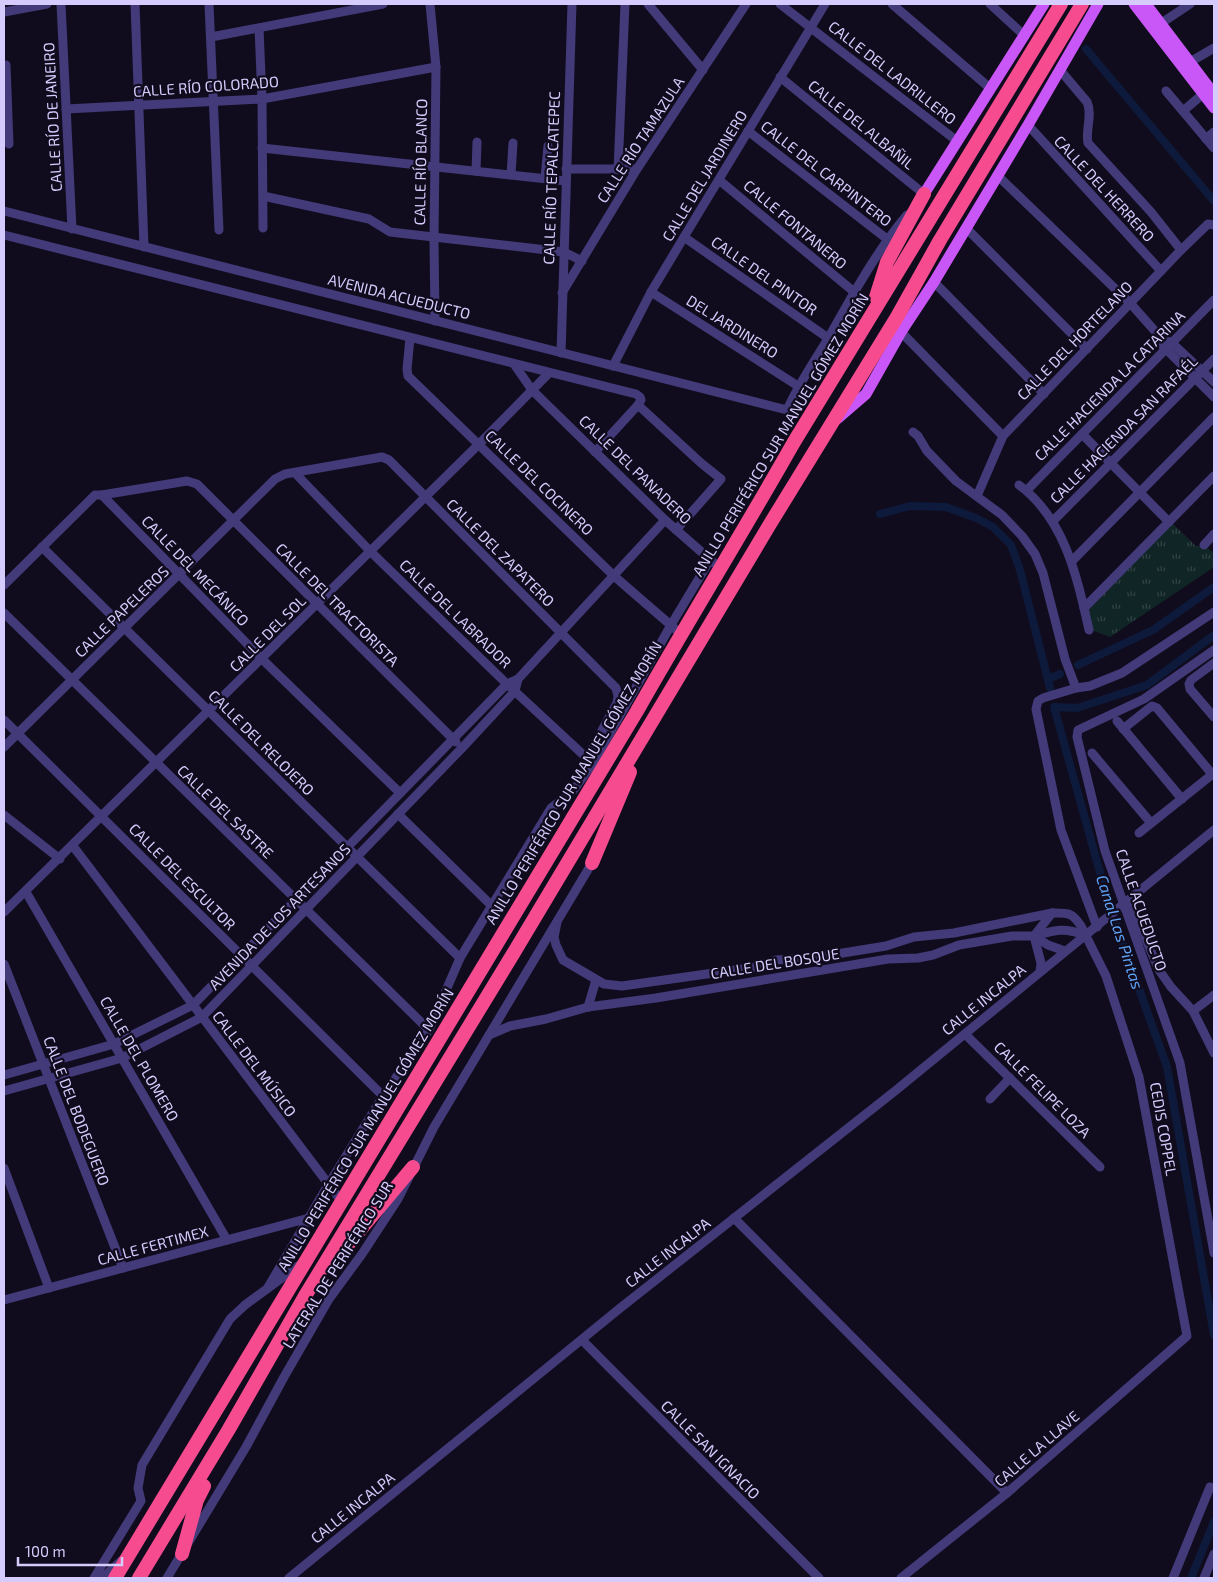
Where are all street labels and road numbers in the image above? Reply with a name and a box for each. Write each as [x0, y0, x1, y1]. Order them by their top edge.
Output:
street label: CALLE DEL LADRILLERO [825, 17, 960, 128]
street label: CALLE RÍO DE JANEIRO [39, 42, 65, 192]
street label: CALLE RÍO COLORADO [132, 72, 279, 100]
street label: CALLE RÍO TAMAZULA [593, 73, 688, 206]
street label: CALLE DEL ALBAÑIL [805, 76, 919, 173]
street label: CALLE RÍO TEPALCATEPEC [539, 91, 563, 265]
street label: CALLE RÍO BLANCO [410, 98, 430, 226]
street label: CALLE DEL JARDINERO [658, 107, 750, 244]
street label: CALLE DEL CARPINTERO [758, 117, 896, 230]
street label: CALLE DEL HERRERO [1051, 131, 1159, 245]
street label: CALLE FONTANERO [740, 176, 851, 273]
street label: CALLE DEL PINTOR [708, 232, 821, 318]
street label: AVENIDA ACUEDUCTO [326, 270, 472, 322]
street label: CALLE DEL HORTELANO [1013, 277, 1136, 403]
street label: ANILLO PERIFÉRICO SUR MANUEL GÓMEZ MORÍN [688, 290, 872, 579]
street label: DEL JARDINERO [683, 291, 782, 362]
street label: CALLE HACIENDA LA CATARINA [1030, 306, 1189, 464]
street label: CALLE HACIENDA SAN RAFAÉL [1046, 352, 1201, 507]
street label: CALLE DEL PANADERO [576, 411, 696, 528]
street label: CALLE DEL COCINERO [482, 426, 597, 539]
street label: CALLE DEL ZAPATERO [443, 495, 558, 610]
street label: CALLE DEL MECÁNICO [138, 511, 253, 629]
street label: CALLE DEL TRACTORISTA [272, 539, 404, 670]
street label: CALLE DEL LABRADOR [396, 555, 515, 671]
street label: CALLE PAPELEROS [71, 562, 172, 661]
street label: CALLE DEL SOL [225, 591, 309, 675]
street label: ANILLO PERIFÉRICO SUR MANUEL GÓMEZ MORÍN [481, 638, 665, 927]
street label: CALLE DEL RELOJERO [205, 686, 318, 799]
street label: CALLE DEL SASTRE [174, 761, 278, 862]
street label: CALLE DEL ESCULTOR [126, 819, 240, 933]
street label: AVENIDA DE LOS ARTESANOS [205, 840, 354, 993]
street label: CALLE ACUEDUCTO [1113, 846, 1171, 973]
street label: CALLE DEL BOSQUE [709, 944, 841, 983]
street label: CALLE INCALPA [938, 959, 1029, 1039]
street label: ANILLO PERIFÉRICO SUR MANUEL GÓMEZ MORÍN [273, 985, 457, 1274]
street label: CALLE DEL PLOMERO [97, 993, 183, 1124]
street label: CALLE DEL MÚSICO [209, 1007, 301, 1120]
street label: CALLE DEL BODEGUERO [40, 1033, 114, 1188]
street label: CALLE FELIPE LOZA [991, 1037, 1095, 1142]
street label: CEDIS COPPEL [1147, 1081, 1181, 1177]
street label: LATERAL DE PERIFÉRICO SUR [278, 1177, 396, 1351]
street label: CALLE INCALPA [621, 1213, 714, 1291]
street label: CALLE FERTIMEX [95, 1222, 210, 1268]
street label: CALLE SAN IGNACIO [658, 1396, 764, 1502]
street label: CALLE LA LLAVE [990, 1406, 1083, 1490]
street label: CALLE INCALPA [307, 1467, 398, 1547]

